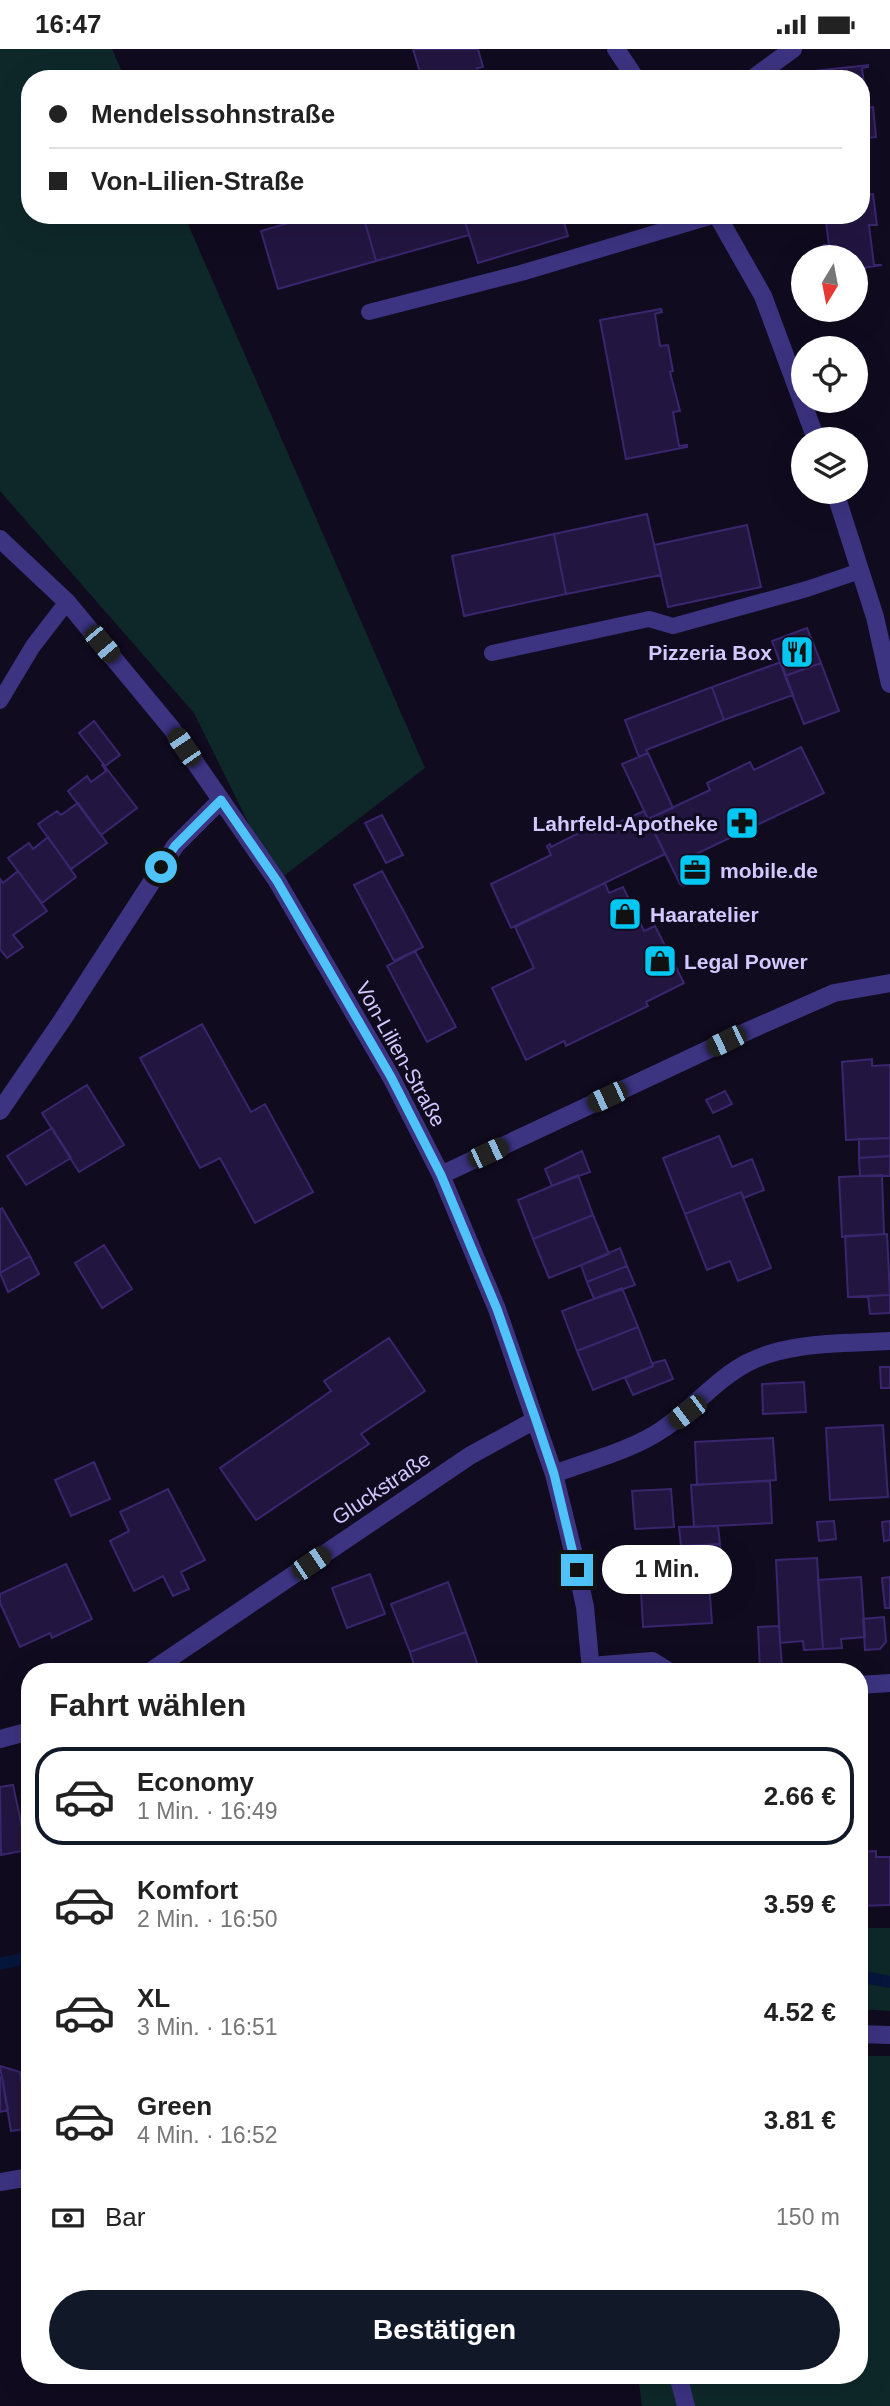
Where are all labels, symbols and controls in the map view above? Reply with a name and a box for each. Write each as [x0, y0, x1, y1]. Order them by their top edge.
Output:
text: 16:47 [35, 9, 102, 39]
text: Mendelssohnstraße [91, 99, 335, 129]
text: Von-Lilien-Straße [91, 166, 304, 196]
north arrow [791, 245, 868, 322]
map controls [791, 245, 868, 504]
button: locate [791, 336, 868, 413]
button: layers [791, 427, 868, 504]
car [81, 621, 124, 667]
restaurant icon: Pizzeria Box [778, 633, 816, 671]
place label: Pizzeria Box [648, 641, 772, 664]
car [164, 724, 205, 770]
pharmacy icon: Lahrfeld-Apotheke [723, 804, 761, 842]
place label: Lahrfeld-Apotheke [532, 812, 718, 835]
route start [145, 851, 177, 883]
office icon: mobile.de [676, 851, 714, 889]
place label: mobile.de [720, 859, 818, 882]
shop icon: Haaratelier [606, 895, 644, 933]
place label: Haaratelier [650, 903, 759, 926]
shop icon: Legal Power [641, 942, 679, 980]
place label: Legal Power [684, 950, 808, 973]
street label: Von-Lilien-Straße [352, 977, 450, 1131]
car [703, 1022, 750, 1060]
car [584, 1079, 631, 1115]
car [465, 1135, 512, 1171]
car [664, 1391, 711, 1433]
street label: Gluckstraße [328, 1447, 434, 1529]
car [288, 1543, 335, 1583]
callout: 1 Min. [602, 1545, 731, 1595]
route end [561, 1554, 593, 1586]
text: 1 Min. [634, 1556, 700, 1582]
text: Fahrt wählen [49, 1687, 246, 1723]
icon: car [53, 1765, 116, 1828]
text: Economy [137, 1767, 254, 1797]
text: 2.66 € [764, 1781, 836, 1811]
text: 1 Min. · 16:49 [137, 1798, 278, 1824]
icon: car [53, 1873, 116, 1936]
text: Komfort [137, 1875, 238, 1905]
text: 3.59 € [764, 1889, 836, 1919]
text: 2 Min. · 16:50 [137, 1906, 278, 1932]
icon: car [53, 1981, 116, 2044]
text: XL [137, 1983, 170, 2013]
text: 4.52 € [764, 1997, 836, 2027]
text: 3 Min. · 16:51 [137, 2014, 278, 2040]
icon: car [53, 2089, 116, 2152]
text: Green [137, 2091, 212, 2121]
text: 3.81 € [764, 2105, 836, 2135]
text: 4 Min. · 16:52 [137, 2122, 278, 2148]
icon: cash [49, 2199, 87, 2237]
text: Bar [105, 2202, 145, 2232]
text: 150 m [776, 2204, 840, 2230]
button: Bestätigen [49, 2290, 840, 2370]

